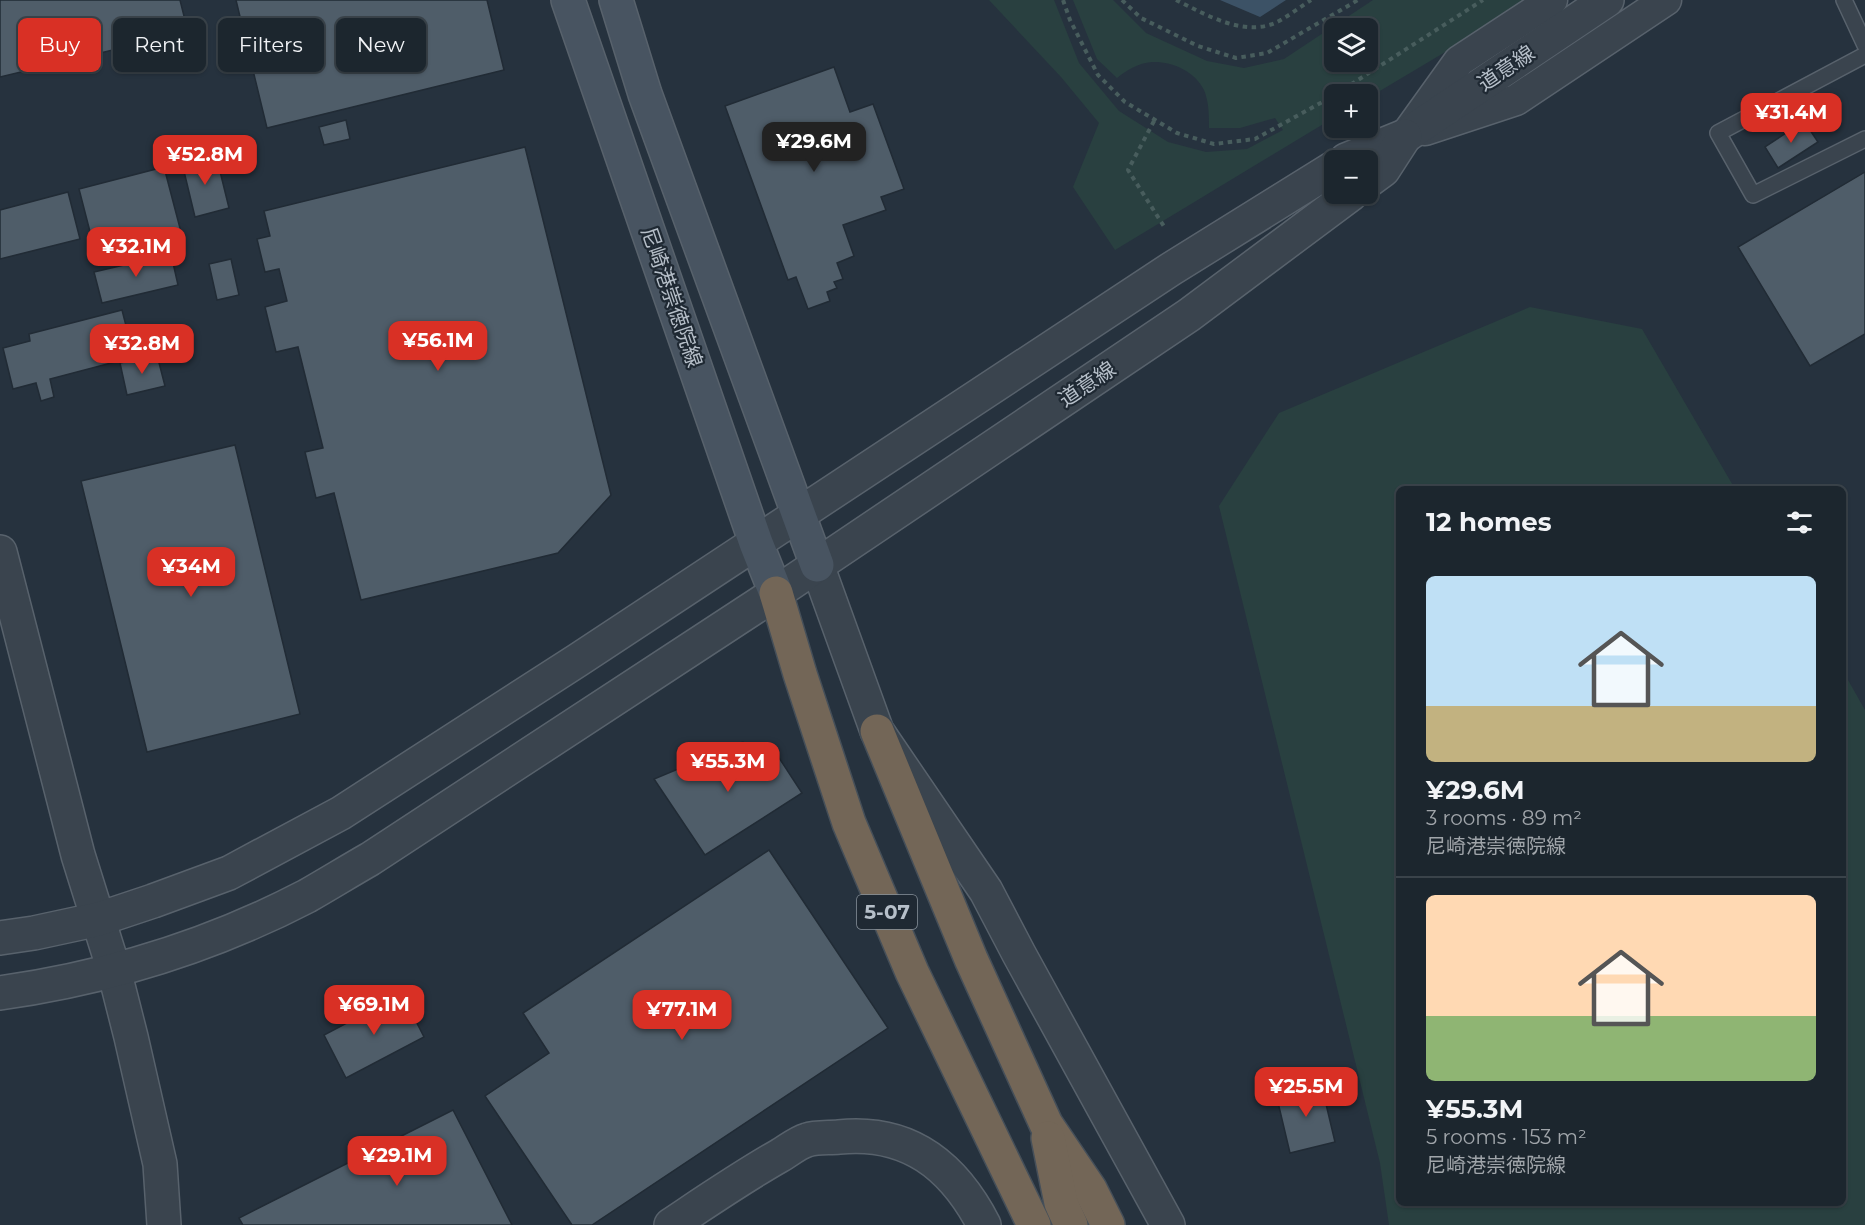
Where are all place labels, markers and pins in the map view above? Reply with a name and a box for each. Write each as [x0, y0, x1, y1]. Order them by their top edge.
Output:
pin: ¥31.4M [1742, 93, 1840, 144]
pin: ¥29.6M [765, 122, 863, 173]
pin: ¥52.8M [156, 135, 254, 186]
pin: ¥32.1M [87, 227, 185, 278]
pin: ¥56.1M [389, 321, 487, 372]
pin: ¥32.8M [93, 324, 191, 375]
pin: ¥34M [155, 547, 227, 598]
pin: ¥55.3M [679, 742, 777, 793]
pin: ¥69.1M [325, 985, 423, 1036]
pin: ¥77.1M [633, 990, 731, 1041]
pin: ¥25.5M [1257, 1067, 1355, 1118]
pin: ¥29.1M [348, 1136, 446, 1187]

